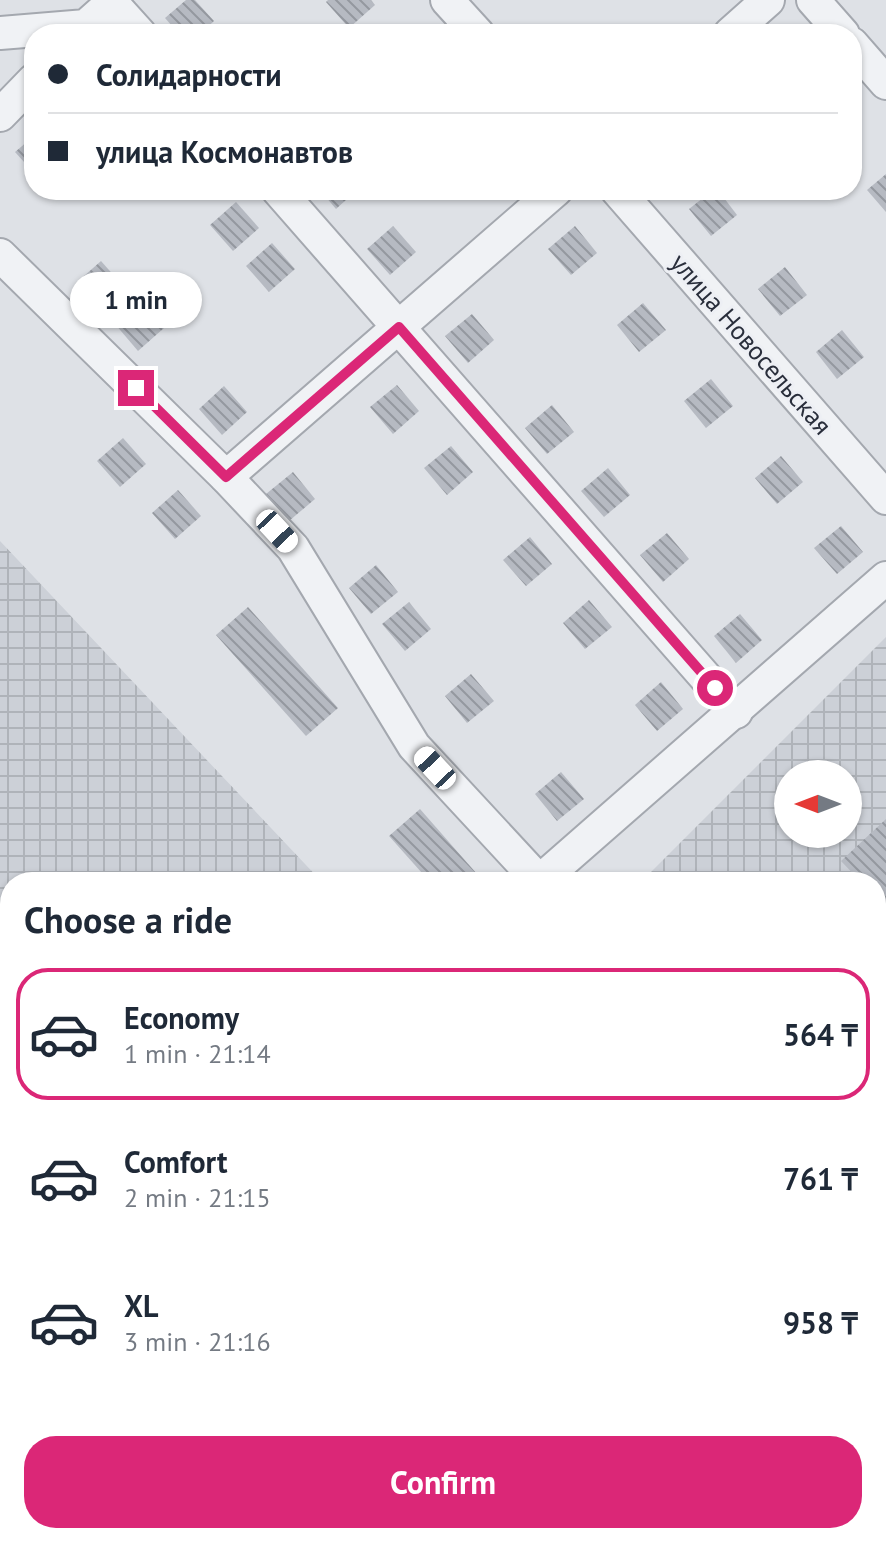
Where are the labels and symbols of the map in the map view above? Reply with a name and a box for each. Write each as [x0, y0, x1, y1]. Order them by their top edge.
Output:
street label: улица Новосельская [664, 246, 839, 441]
callout: 1 min [70, 272, 202, 328]
route end [118, 370, 154, 406]
car [252, 505, 302, 557]
route start [697, 670, 733, 706]
car [410, 742, 460, 794]
north arrow [774, 760, 862, 848]

